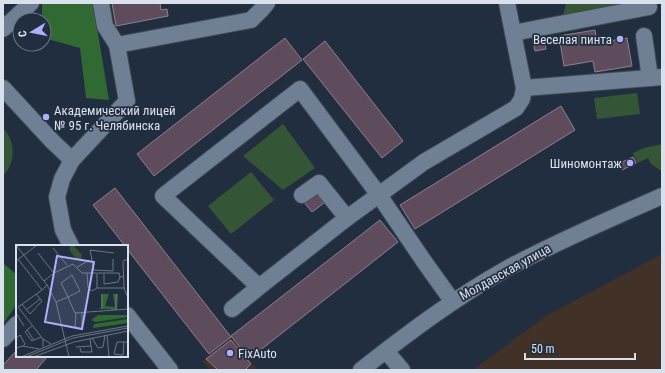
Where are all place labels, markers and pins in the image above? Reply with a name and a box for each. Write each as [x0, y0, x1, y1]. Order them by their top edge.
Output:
place label: Веселая пинта [533, 32, 612, 47]
marker: Веселая пинта [615, 34, 625, 44]
place label: Академический лицей № 95 г. Челябинска [54, 103, 176, 133]
marker: Академический лицей № 95 г. Челябинска [41, 112, 51, 122]
place label: Шиномонтаж [550, 156, 622, 171]
marker: Шиномонтаж [625, 158, 635, 168]
place label: FixAuto [238, 346, 277, 361]
marker: FixAuto [225, 348, 235, 358]

